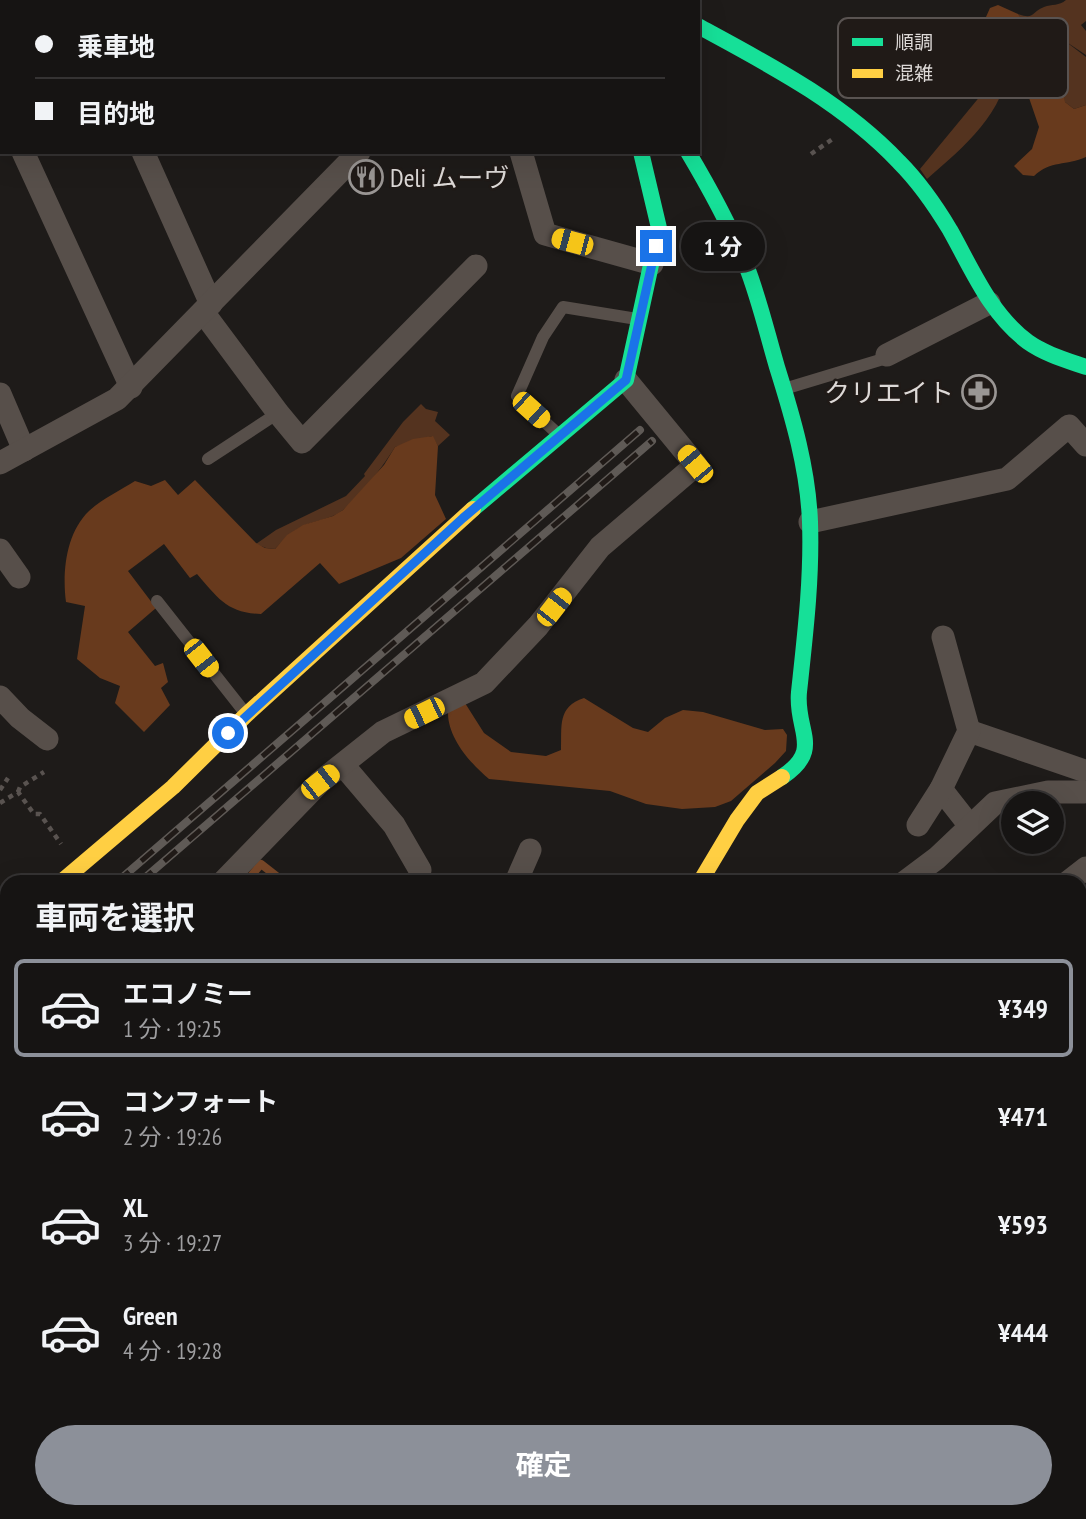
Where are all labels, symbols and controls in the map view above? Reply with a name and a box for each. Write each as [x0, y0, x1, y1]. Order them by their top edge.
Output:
legend [838, 18, 1068, 98]
text: 乗車地 [77, 30, 155, 63]
text: 順調 [895, 30, 933, 54]
text: 混雑 [895, 61, 933, 85]
text: 目的地 [77, 97, 155, 130]
restaurant icon: Deli ムーヴ [347, 158, 385, 196]
place label: Deli ムーヴ [390, 161, 510, 194]
callout: 1 分 [680, 222, 764, 270]
car [549, 226, 596, 258]
route end [640, 230, 672, 262]
text: 1 分 [704, 232, 742, 261]
pharmacy icon: クリエイト [960, 373, 998, 411]
place label: クリエイト [824, 376, 954, 409]
car [509, 388, 554, 432]
car [674, 441, 717, 487]
car [533, 584, 576, 630]
car [180, 635, 223, 681]
car [401, 694, 448, 732]
route start [212, 717, 244, 749]
car [297, 761, 344, 803]
map controls [1001, 791, 1064, 854]
button: layers [1001, 791, 1064, 854]
text: 車両を選択 [35, 896, 195, 938]
icon: car [39, 977, 102, 1040]
text: エコノミー [123, 977, 253, 1010]
text: ¥349 [998, 992, 1048, 1025]
text: 1 分 · 19:25 [123, 1014, 222, 1043]
icon: car [39, 1085, 102, 1148]
text: コンフォート [123, 1085, 278, 1118]
text: ¥471 [998, 1100, 1048, 1133]
text: 2 分 · 19:26 [123, 1122, 222, 1151]
text: XL [123, 1191, 148, 1224]
icon: car [39, 1193, 102, 1256]
text: ¥593 [998, 1208, 1048, 1241]
text: 3 分 · 19:27 [123, 1228, 222, 1257]
text: Green [123, 1299, 178, 1332]
icon: car [39, 1301, 102, 1364]
text: ¥444 [998, 1316, 1048, 1349]
text: 4 分 · 19:28 [123, 1336, 222, 1365]
button: 確定 [35, 1425, 1052, 1505]

